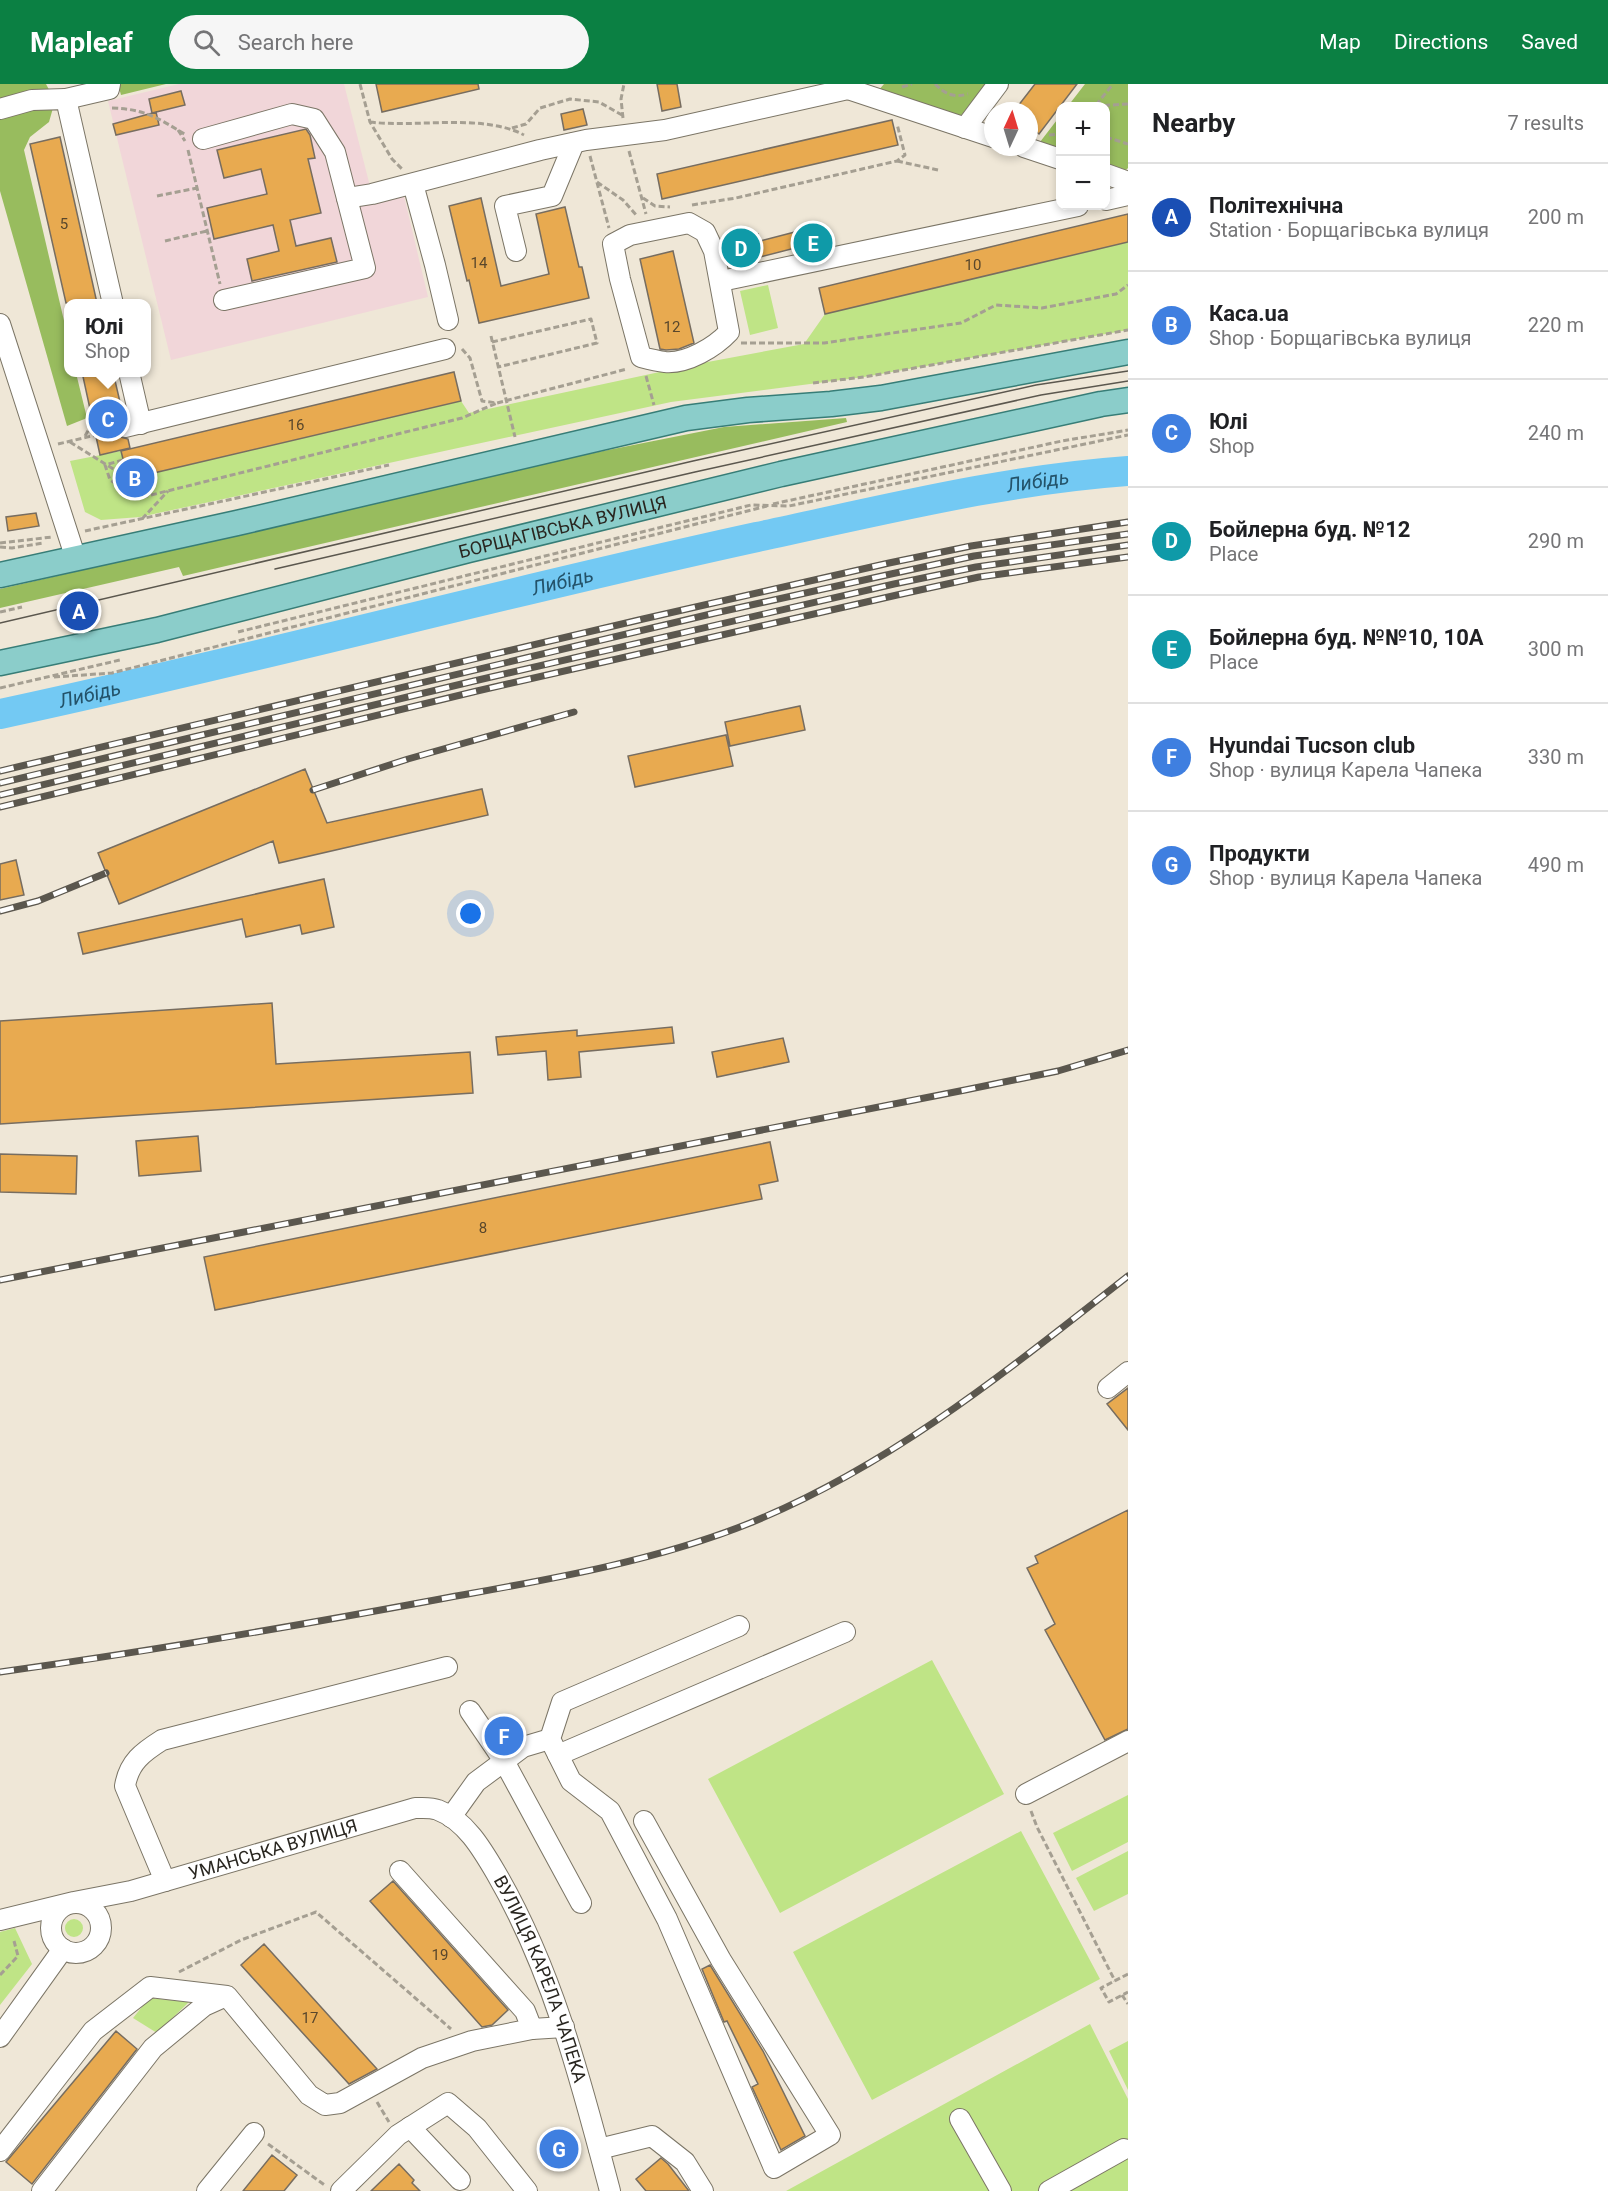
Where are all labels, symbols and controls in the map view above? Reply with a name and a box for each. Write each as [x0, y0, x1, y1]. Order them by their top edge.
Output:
search box [169, 15, 589, 69]
text: Mapleaf [30, 26, 133, 59]
icon: search [190, 26, 223, 59]
text: Search here [238, 30, 354, 55]
text: Map [1319, 30, 1361, 54]
text: Directions [1394, 30, 1488, 54]
text: Saved [1521, 30, 1578, 54]
north arrow [984, 102, 1038, 156]
map controls [1056, 102, 1110, 210]
button: + [1056, 102, 1110, 156]
text: Nearby [1152, 108, 1235, 138]
text: 7 results [1508, 111, 1584, 135]
button: − [1056, 156, 1110, 210]
text: Політехнічна [1209, 193, 1343, 218]
text: A [1165, 205, 1178, 229]
text: 200 m [1528, 205, 1584, 229]
house number: 5 [60, 215, 68, 233]
text: Station · Борщагівська вулиця [1209, 218, 1489, 242]
pin: E [794, 220, 832, 266]
pin: D [722, 226, 760, 270]
house number: 14 [471, 254, 488, 272]
house number: 10 [965, 256, 981, 274]
popup [64, 299, 151, 377]
text: Каса.ua [1209, 301, 1289, 326]
text: B [1165, 313, 1178, 337]
text: 220 m [1528, 313, 1584, 337]
text: Юлі [85, 314, 124, 339]
house number: 12 [664, 318, 680, 336]
text: Shop · Борщагівська вулиця [1209, 326, 1471, 350]
text: Shop [85, 339, 130, 363]
pin: C [88, 396, 128, 442]
text: Юлі [1209, 409, 1248, 434]
house number: 16 [288, 416, 304, 434]
text: C [1165, 421, 1178, 445]
text: 240 m [1528, 421, 1584, 445]
text: Shop [1209, 434, 1255, 458]
pin: B [116, 456, 154, 500]
water label: Либідь [1004, 465, 1071, 498]
street label: БОРЩАГІВСЬКА ВУЛИЦЯ [456, 491, 669, 562]
text: Бойлерна буд. №12 [1209, 517, 1410, 542]
text: D [1165, 529, 1178, 553]
text: 290 m [1528, 529, 1584, 553]
text: Place [1209, 542, 1258, 566]
water label: Либідь [528, 563, 596, 601]
pin: A [60, 588, 98, 634]
text: Бойлерна буд. №№10, 10А [1209, 625, 1484, 650]
text: E [1166, 637, 1177, 661]
text: 300 m [1528, 637, 1584, 661]
text: Place [1209, 650, 1258, 674]
water label: Либідь [56, 676, 123, 713]
text: Hyundai Tucson club [1209, 733, 1415, 758]
text: F [1166, 745, 1177, 769]
text: 330 m [1528, 745, 1584, 769]
text: Shop · вулиця Карела Чапека [1209, 758, 1482, 782]
text: Продукти [1209, 841, 1310, 866]
text: G [1165, 853, 1178, 877]
text: 490 m [1528, 853, 1584, 877]
text: Shop · вулиця Карела Чапека [1209, 866, 1482, 890]
your location [456, 899, 485, 928]
house number: 8 [479, 1219, 487, 1237]
pin: F [484, 1714, 524, 1758]
street label: УМАНСЬКА ВУЛИЦЯ [186, 1814, 360, 1884]
street label: ВУЛИЦЯ КАРЕЛА ЧАПЕКА [490, 1872, 591, 2085]
house number: 19 [432, 1946, 448, 1964]
house number: 17 [302, 2009, 318, 2027]
pin: G [540, 2126, 578, 2172]

